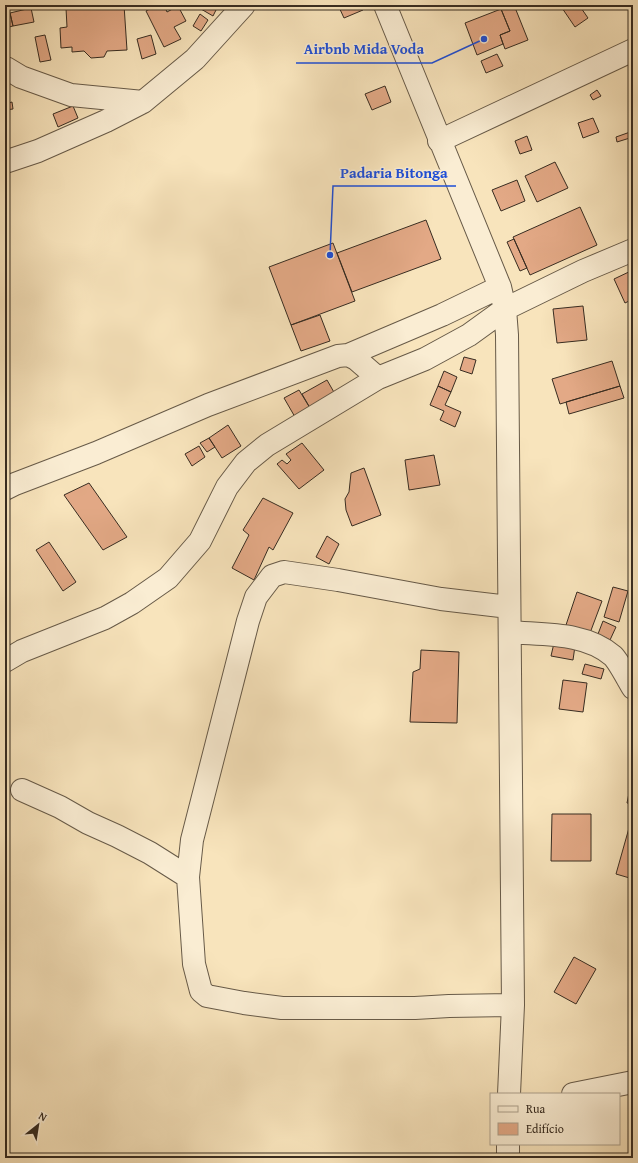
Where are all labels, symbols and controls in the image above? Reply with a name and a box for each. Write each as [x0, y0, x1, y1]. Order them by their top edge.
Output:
callout: Airbnb Mida Voda [296, 36, 432, 63]
text: Airbnb Mida Voda [304, 38, 424, 59]
callout: Padaria Bitonga [333, 159, 456, 186]
text: Padaria Bitonga [340, 162, 448, 183]
legend [490, 1093, 620, 1145]
text: Rua [526, 1100, 545, 1117]
north arrow [18, 1105, 58, 1145]
text: N [36, 1108, 51, 1125]
text: Edifício [526, 1120, 564, 1137]

